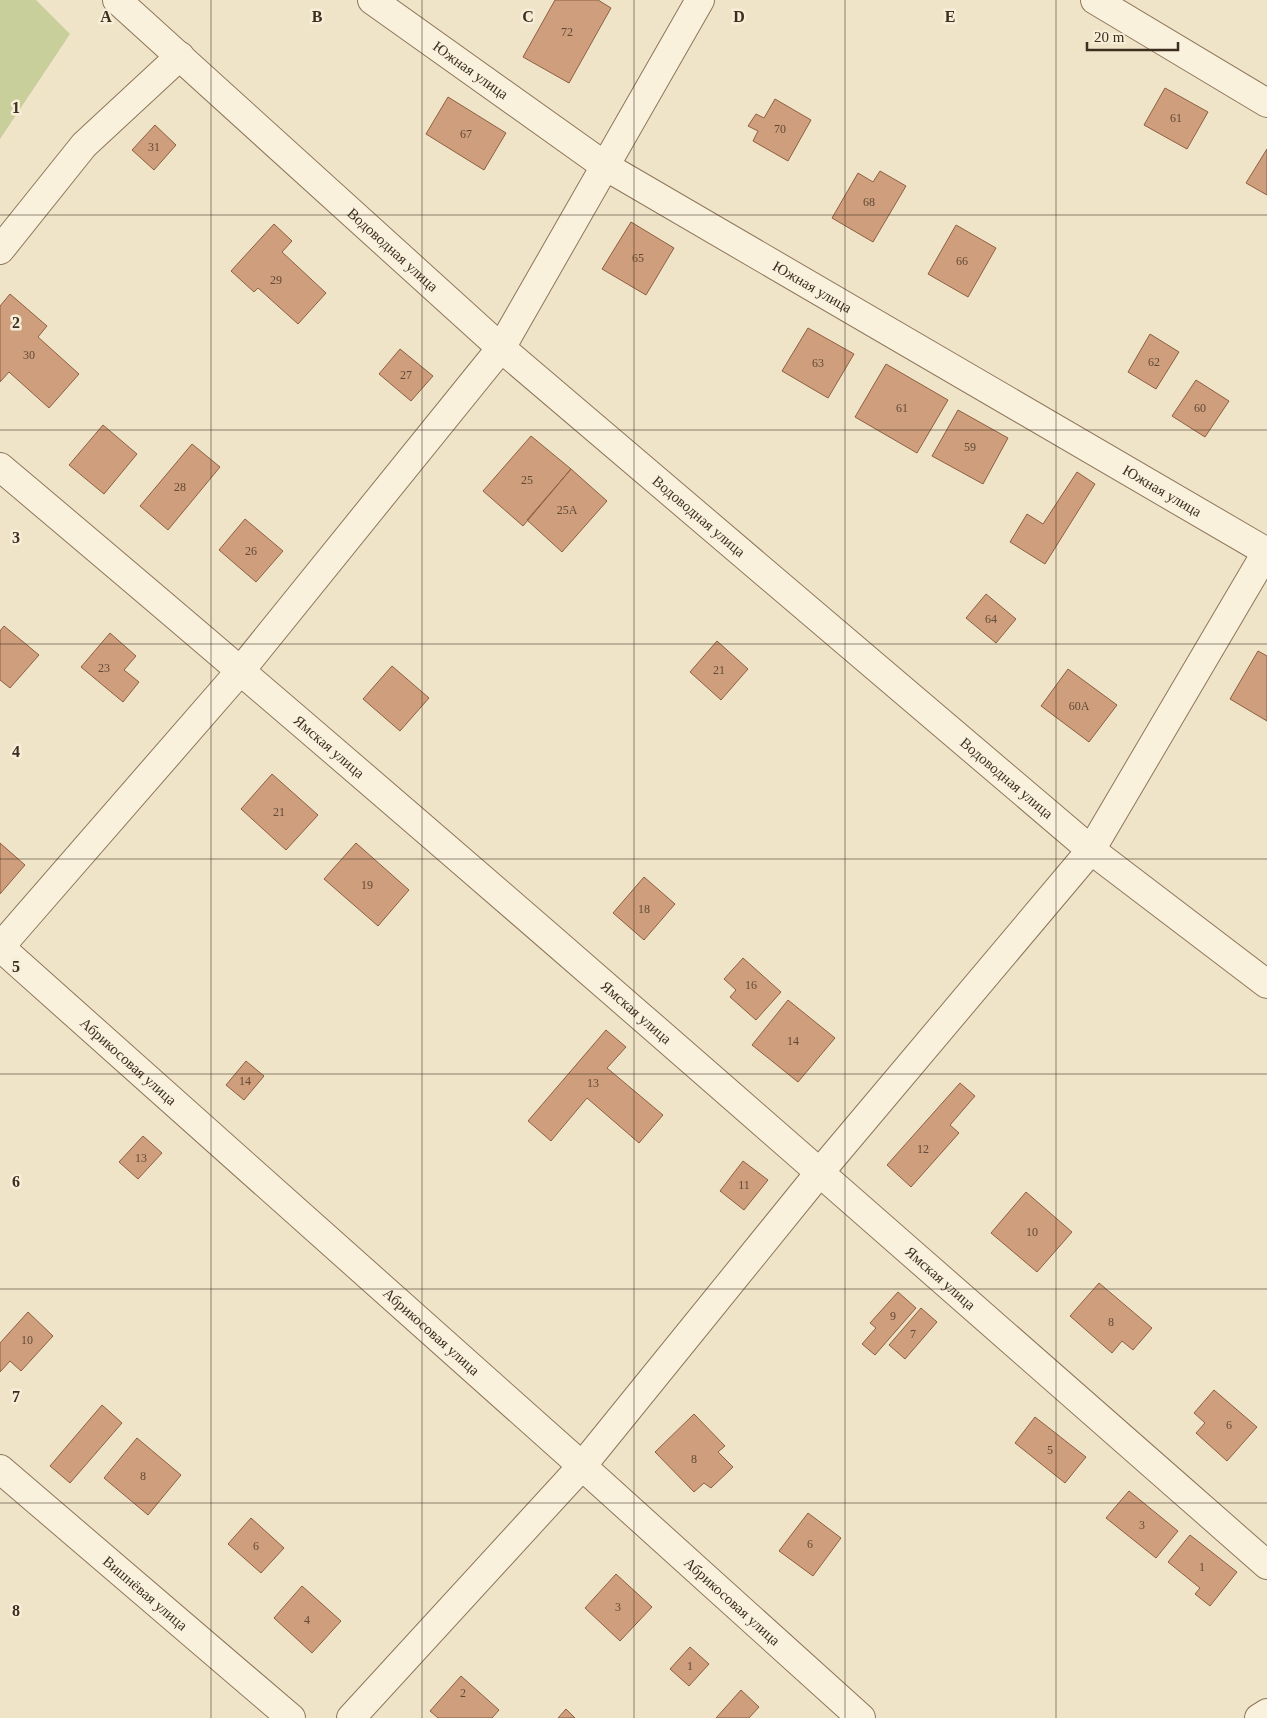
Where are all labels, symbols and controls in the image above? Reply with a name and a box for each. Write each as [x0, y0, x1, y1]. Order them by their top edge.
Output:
text: A [100, 8, 112, 25]
text: B [312, 8, 323, 25]
text: C [522, 8, 534, 25]
text: D [733, 8, 745, 25]
text: E [945, 8, 955, 25]
scale bar [1087, 20, 1178, 52]
house number: 72 [561, 25, 573, 39]
text: 20 m [1094, 29, 1125, 45]
street label: Южная улица [430, 38, 511, 103]
text: 1 [12, 99, 20, 116]
house number: 61 [1170, 111, 1182, 125]
house number: 70 [774, 122, 786, 136]
house number: 67 [460, 127, 472, 141]
house number: 31 [148, 140, 160, 154]
house number: 68 [863, 195, 875, 209]
street label: Водоводная улица [344, 205, 441, 295]
house number: 65 [632, 251, 644, 265]
house number: 66 [956, 254, 968, 268]
street label: Южная улица [770, 258, 855, 316]
house number: 29 [270, 273, 282, 287]
text: 2 [12, 314, 20, 331]
house number: 30 [23, 348, 35, 362]
house number: 62 [1148, 355, 1160, 369]
house number: 63 [812, 356, 824, 370]
house number: 27 [400, 368, 412, 382]
house number: 61 [896, 401, 908, 415]
house number: 60 [1194, 401, 1206, 415]
house number: 59 [964, 440, 976, 454]
street label: Южная улица [1120, 462, 1205, 520]
house number: 25 [521, 473, 533, 487]
street label: Водоводная улица [649, 473, 749, 560]
house number: 28 [174, 480, 186, 494]
house number: 25А [557, 503, 578, 517]
text: 3 [12, 529, 20, 546]
house number: 26 [245, 544, 257, 558]
house number: 64 [985, 612, 997, 626]
house number: 23 [98, 661, 110, 675]
house number: 21 [713, 663, 725, 677]
house number: 60А [1069, 699, 1090, 713]
street label: Ямская улица [291, 712, 368, 782]
street label: Водоводная улица [957, 734, 1056, 822]
text: 4 [12, 743, 20, 760]
house number: 21 [273, 805, 285, 819]
house number: 19 [361, 878, 373, 892]
house number: 18 [638, 902, 650, 916]
text: 5 [12, 958, 20, 975]
street label: Ямская улица [598, 978, 675, 1047]
house number: 16 [745, 978, 757, 992]
street label: Абрикосовая улица [77, 1015, 180, 1109]
house number: 14 [787, 1034, 799, 1048]
house number: 14 [239, 1074, 251, 1088]
house number: 13 [587, 1076, 599, 1090]
house number: 12 [917, 1142, 929, 1156]
house number: 13 [135, 1151, 147, 1165]
text: 6 [12, 1173, 20, 1190]
house number: 11 [738, 1178, 750, 1192]
house number: 10 [1026, 1225, 1038, 1239]
street label: Ямская улица [902, 1243, 979, 1313]
street label: Абрикосовая улица [380, 1285, 483, 1379]
house number: 9 [890, 1309, 896, 1323]
house number: 8 [1108, 1315, 1114, 1329]
house number: 7 [910, 1327, 916, 1341]
house number: 10 [21, 1333, 33, 1347]
text: 7 [12, 1388, 20, 1405]
house number: 6 [1226, 1418, 1232, 1432]
house number: 5 [1047, 1443, 1053, 1457]
house number: 8 [691, 1452, 697, 1466]
house number: 8 [140, 1469, 146, 1483]
house number: 3 [1139, 1518, 1145, 1532]
house number: 6 [807, 1537, 813, 1551]
house number: 6 [253, 1539, 259, 1553]
street label: Вишнёвая улица [100, 1553, 191, 1634]
street label: Абрикосовая улица [681, 1554, 783, 1649]
house number: 1 [1199, 1560, 1205, 1574]
house number: 3 [615, 1600, 621, 1614]
text: 8 [12, 1602, 20, 1619]
house number: 4 [304, 1613, 310, 1627]
house number: 1 [687, 1659, 693, 1673]
house number: 2 [460, 1686, 466, 1700]

